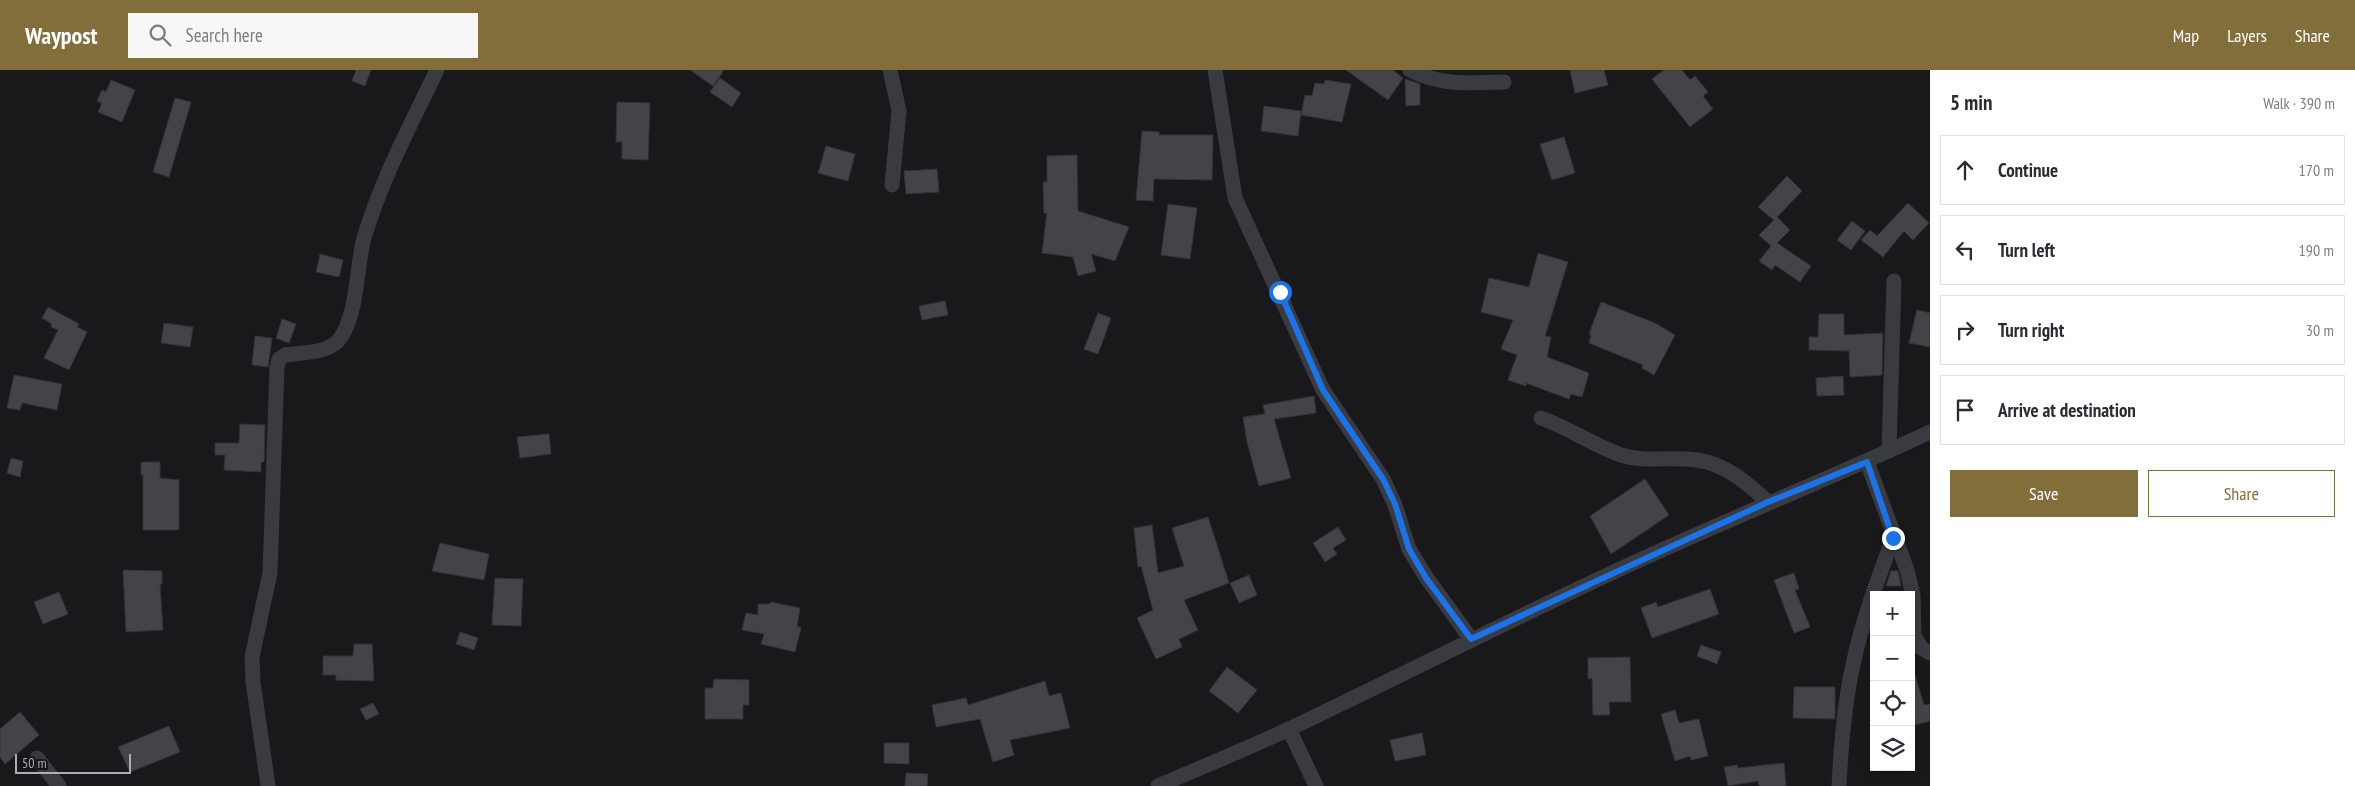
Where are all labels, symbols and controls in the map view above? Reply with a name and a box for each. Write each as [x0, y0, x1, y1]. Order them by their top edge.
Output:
search box [128, 13, 478, 58]
text: Waypost [25, 20, 98, 51]
icon: search [146, 21, 174, 49]
text: Search here [186, 23, 263, 47]
text: Map [2173, 24, 2199, 47]
text: Layers [2227, 24, 2267, 47]
text: Share [2295, 24, 2330, 47]
text: 5 min [1950, 89, 1992, 116]
text: Walk · 390 m [2263, 93, 2335, 113]
icon: ahead [1951, 156, 1979, 184]
text: Continue [1998, 158, 2058, 182]
text: 170 m [2299, 160, 2334, 180]
icon: left [1951, 236, 1979, 264]
text: Turn left [1998, 238, 2055, 262]
text: 190 m [2299, 240, 2334, 260]
route start [1269, 281, 1292, 304]
icon: right [1951, 316, 1979, 344]
text: Turn right [1998, 318, 2064, 342]
text: 30 m [2306, 320, 2334, 340]
icon: arrive [1951, 396, 1979, 424]
text: Arrive at destination [1998, 398, 2136, 422]
button: Save [1950, 470, 2138, 517]
button: Share [2148, 470, 2335, 517]
route end [1882, 527, 1905, 550]
map controls [1870, 591, 1915, 771]
button: + [1870, 591, 1915, 636]
button: − [1870, 636, 1915, 681]
button: locate [1870, 681, 1915, 726]
button: layers [1870, 726, 1915, 771]
scale bar [15, 751, 131, 774]
text: 50 m [22, 754, 47, 772]

